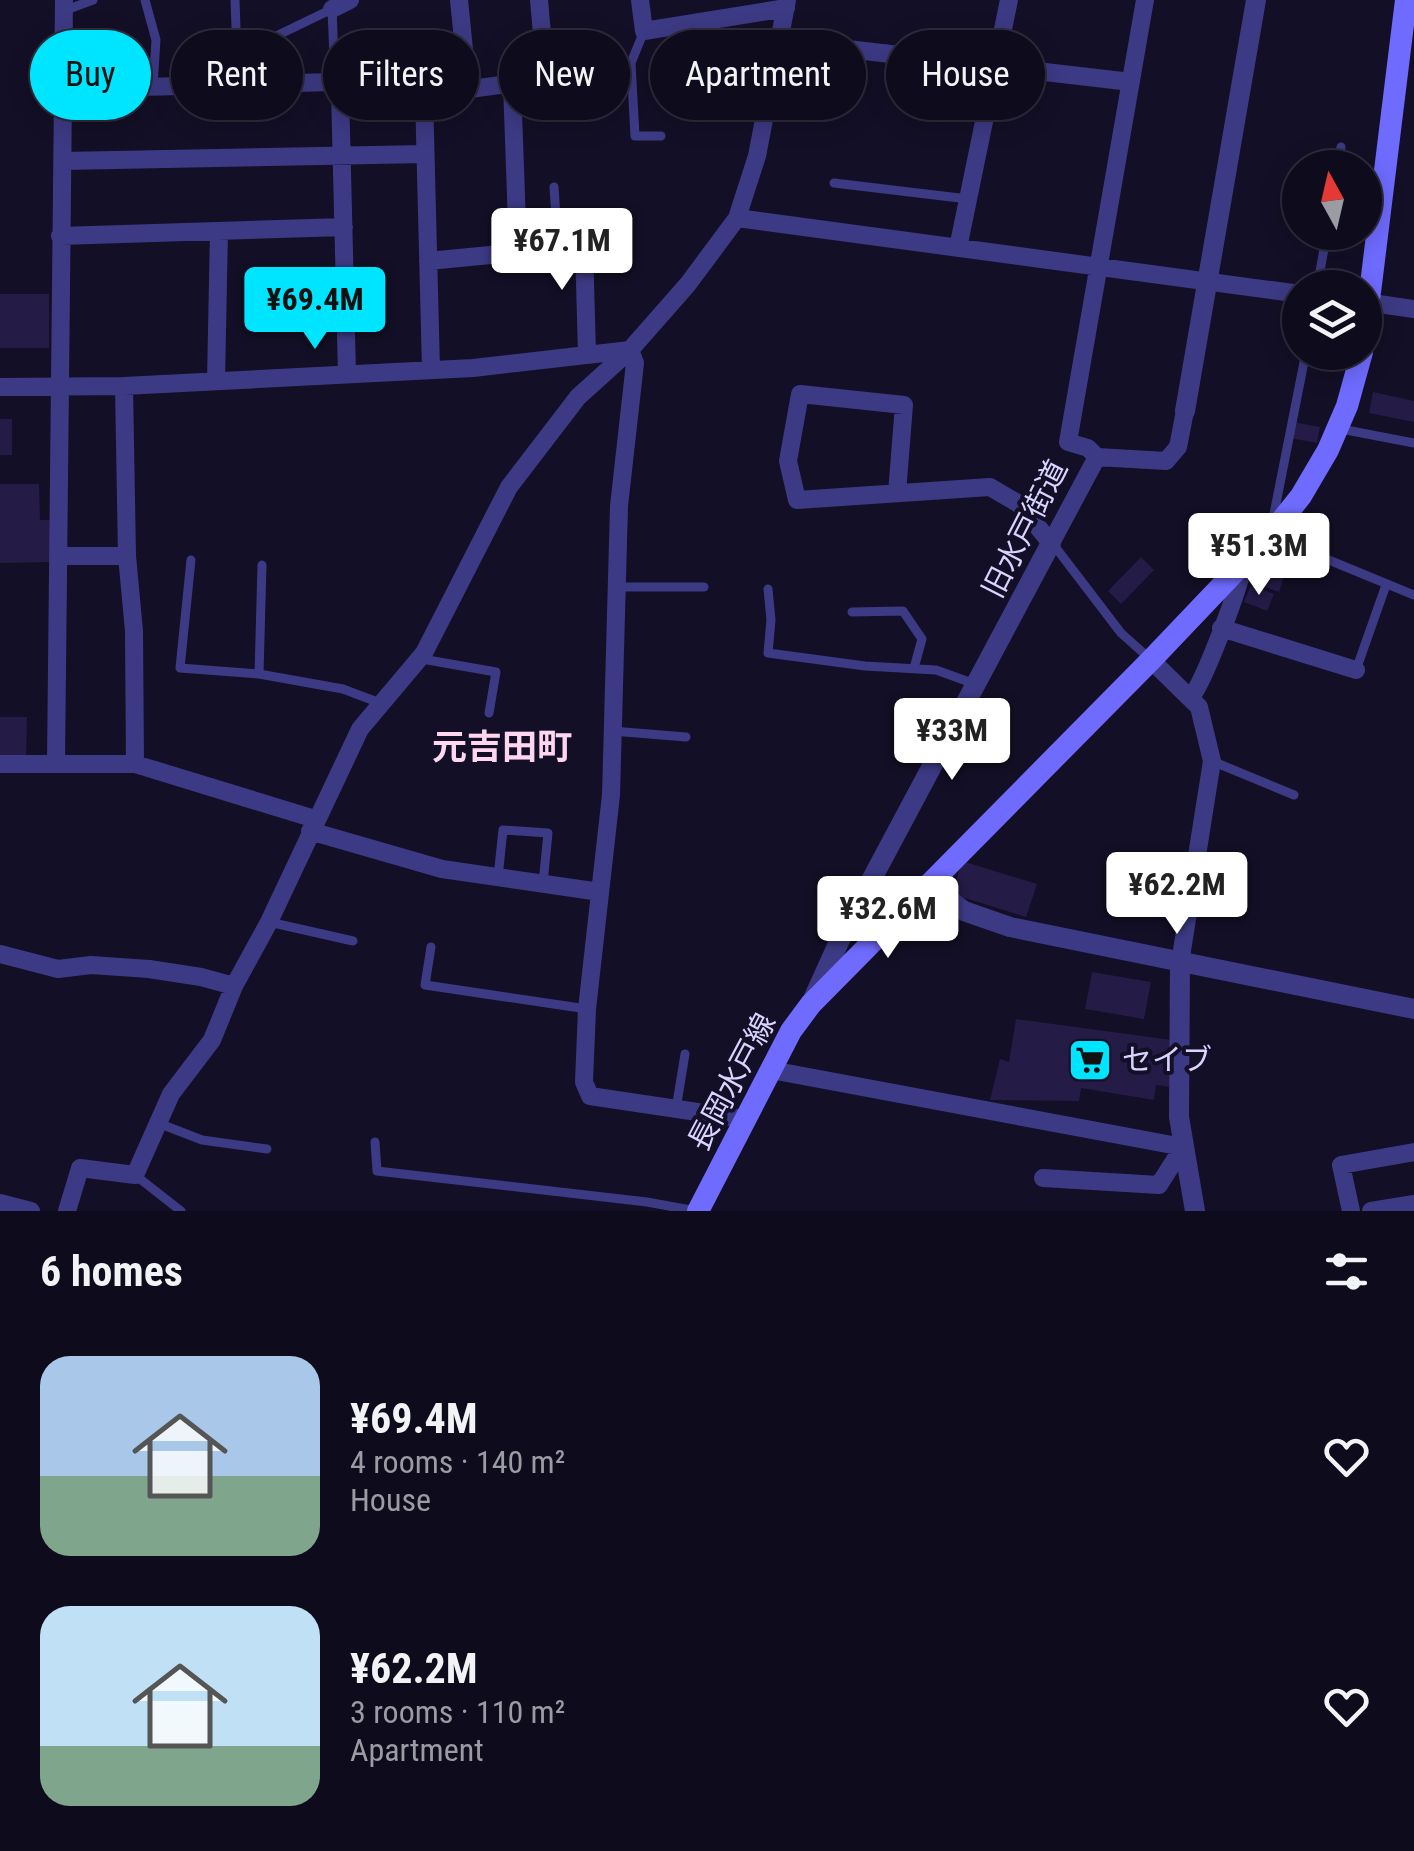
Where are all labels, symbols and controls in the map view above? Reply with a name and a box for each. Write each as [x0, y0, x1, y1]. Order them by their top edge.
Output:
chip: Buy [30, 30, 151, 120]
chip: Rent [171, 30, 303, 120]
chip: Filters [323, 30, 479, 120]
chip: New [499, 30, 630, 120]
chip: Apartment [650, 30, 866, 120]
chip: House [886, 30, 1045, 120]
north arrow [1282, 150, 1382, 250]
map controls [1282, 150, 1382, 370]
pin: ¥67.1M [481, 208, 643, 293]
text: ¥67.1M [513, 221, 611, 259]
pin: ¥69.4M [234, 267, 396, 352]
button: layers [1282, 270, 1382, 370]
text: ¥69.4M [266, 280, 364, 318]
street label: 旧水戸街道 [975, 454, 1074, 604]
pin: ¥51.3M [1178, 513, 1340, 598]
text: ¥51.3M [1210, 526, 1308, 564]
pin: ¥33M [893, 698, 1011, 783]
text: ¥33M [916, 711, 988, 749]
district label: 元吉田町 [432, 727, 572, 768]
pin: ¥62.2M [1096, 852, 1258, 937]
text: ¥62.2M [1128, 865, 1226, 903]
pin: ¥32.6M [807, 876, 969, 961]
text: ¥32.6M [839, 889, 937, 927]
street label: 長岡水戸線 [681, 1007, 782, 1156]
supermarket icon: セイブ [1067, 1037, 1113, 1083]
place label: セイブ [1122, 1042, 1212, 1077]
icon: filters [1319, 1244, 1374, 1299]
text: 6 homes [40, 1247, 183, 1296]
text: ¥69.4M [350, 1394, 478, 1443]
icon: home [120, 1396, 240, 1516]
icon: heart [1319, 1429, 1374, 1484]
text: 4 rooms · 140 m² [350, 1443, 565, 1481]
text: House [350, 1481, 431, 1519]
text: ¥62.2M [350, 1644, 478, 1693]
icon: home [120, 1646, 240, 1766]
icon: heart [1319, 1679, 1374, 1734]
text: 3 rooms · 110 m² [350, 1693, 565, 1731]
text: Apartment [350, 1731, 484, 1769]

